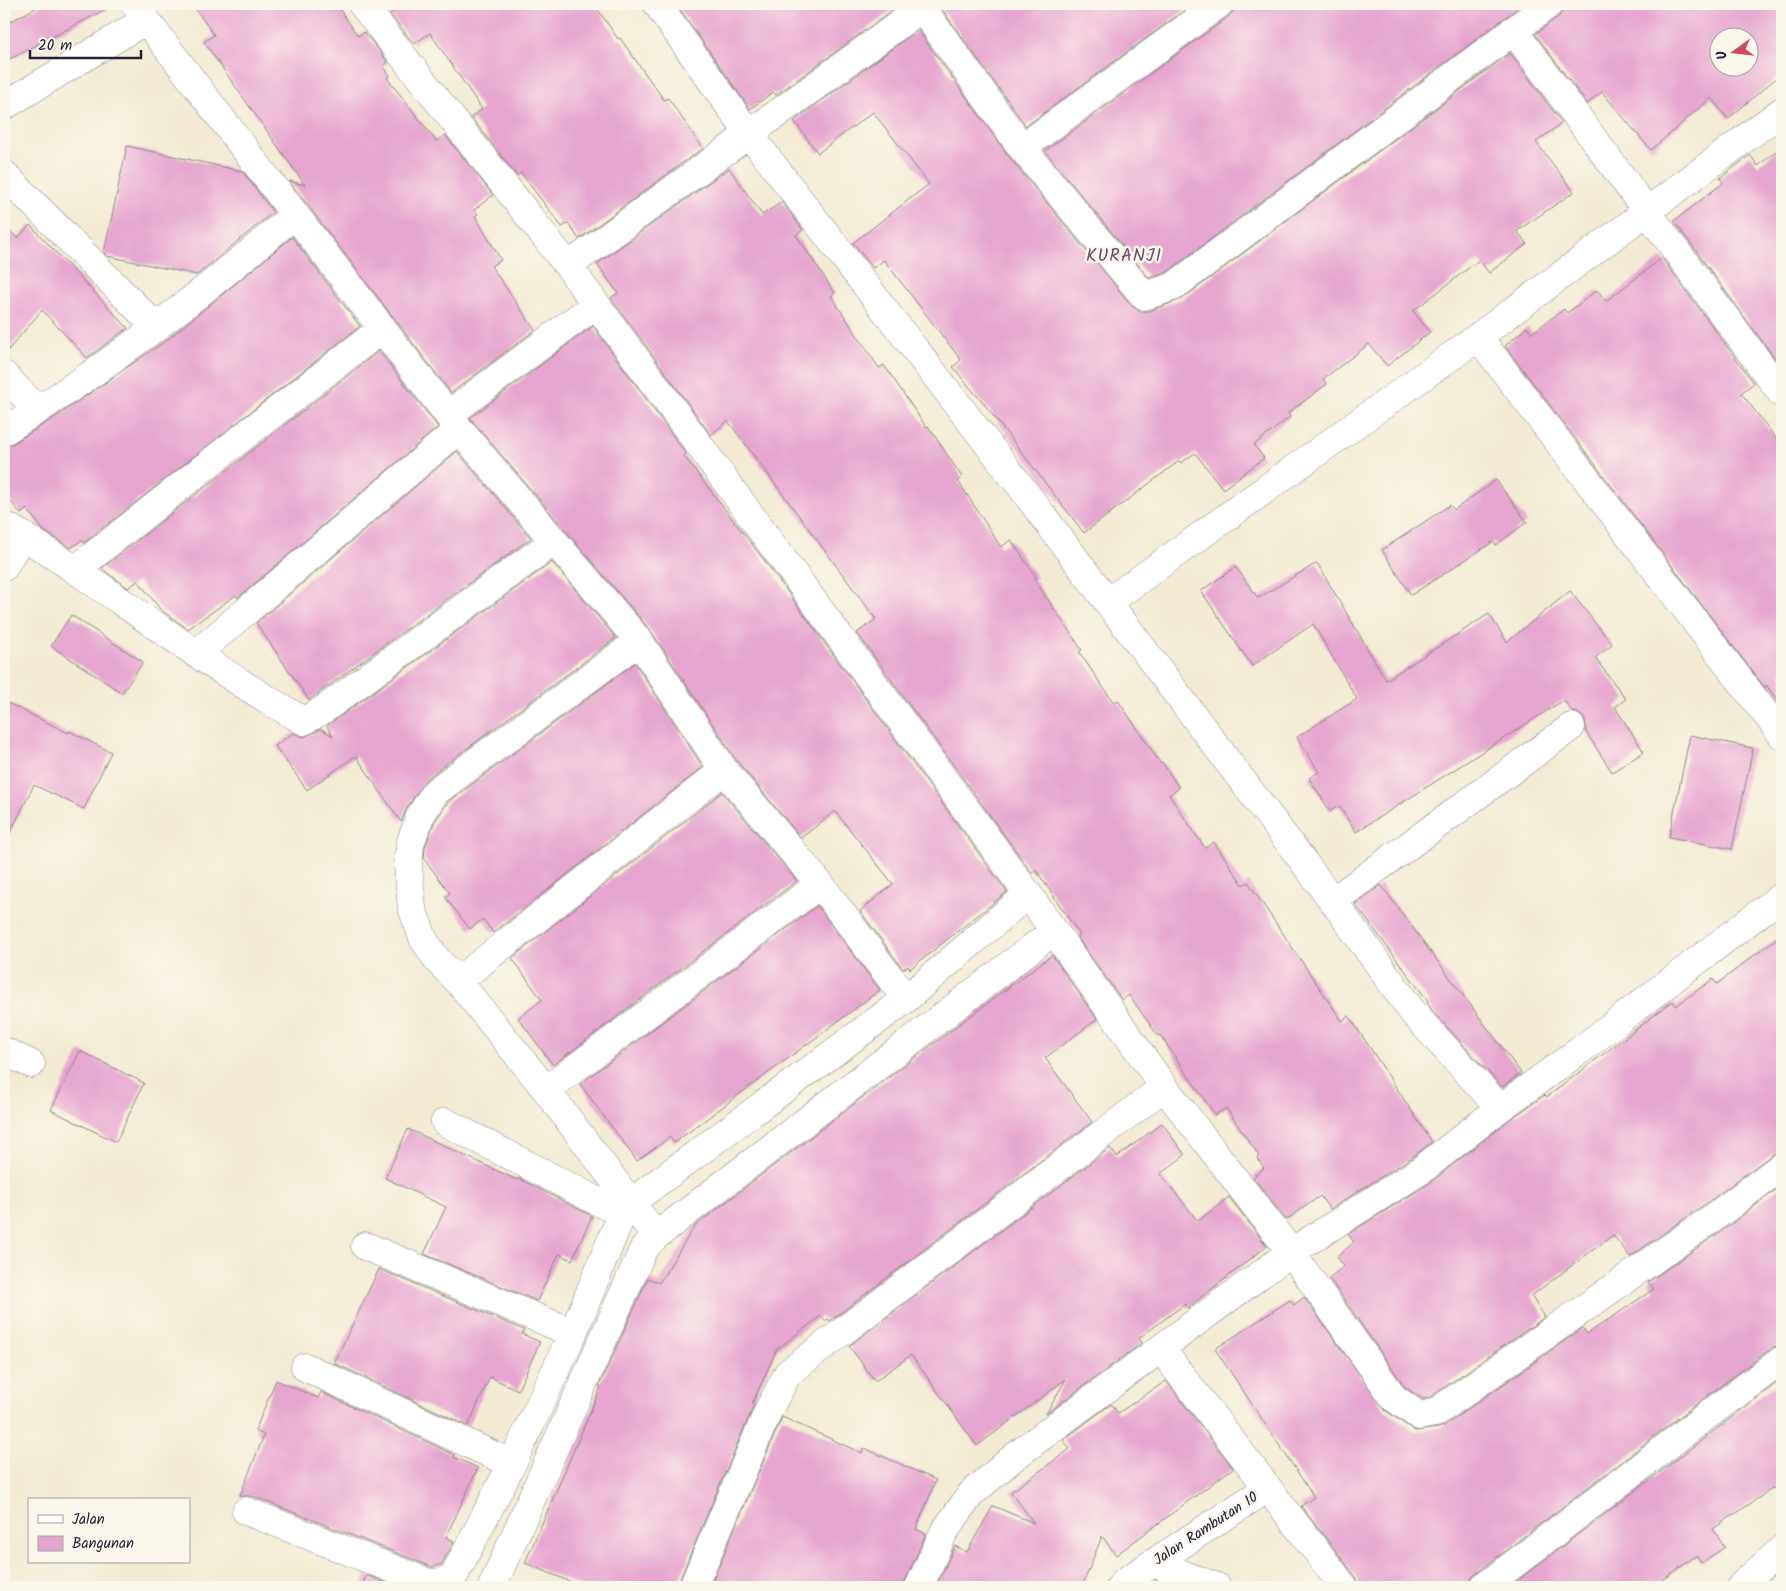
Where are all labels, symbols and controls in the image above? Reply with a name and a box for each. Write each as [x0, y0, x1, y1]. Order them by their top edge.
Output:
scale bar [30, 28, 141, 60]
north arrow [1708, 28, 1758, 78]
text: 20 m [38, 34, 72, 58]
text: U [1711, 48, 1734, 62]
district label: KURANJI [1086, 242, 1162, 271]
street label: Jalan Rambutan 10 [1149, 1486, 1264, 1572]
legend [28, 1498, 190, 1564]
text: Jalan [72, 1508, 105, 1532]
text: Bangunan [72, 1532, 134, 1556]

